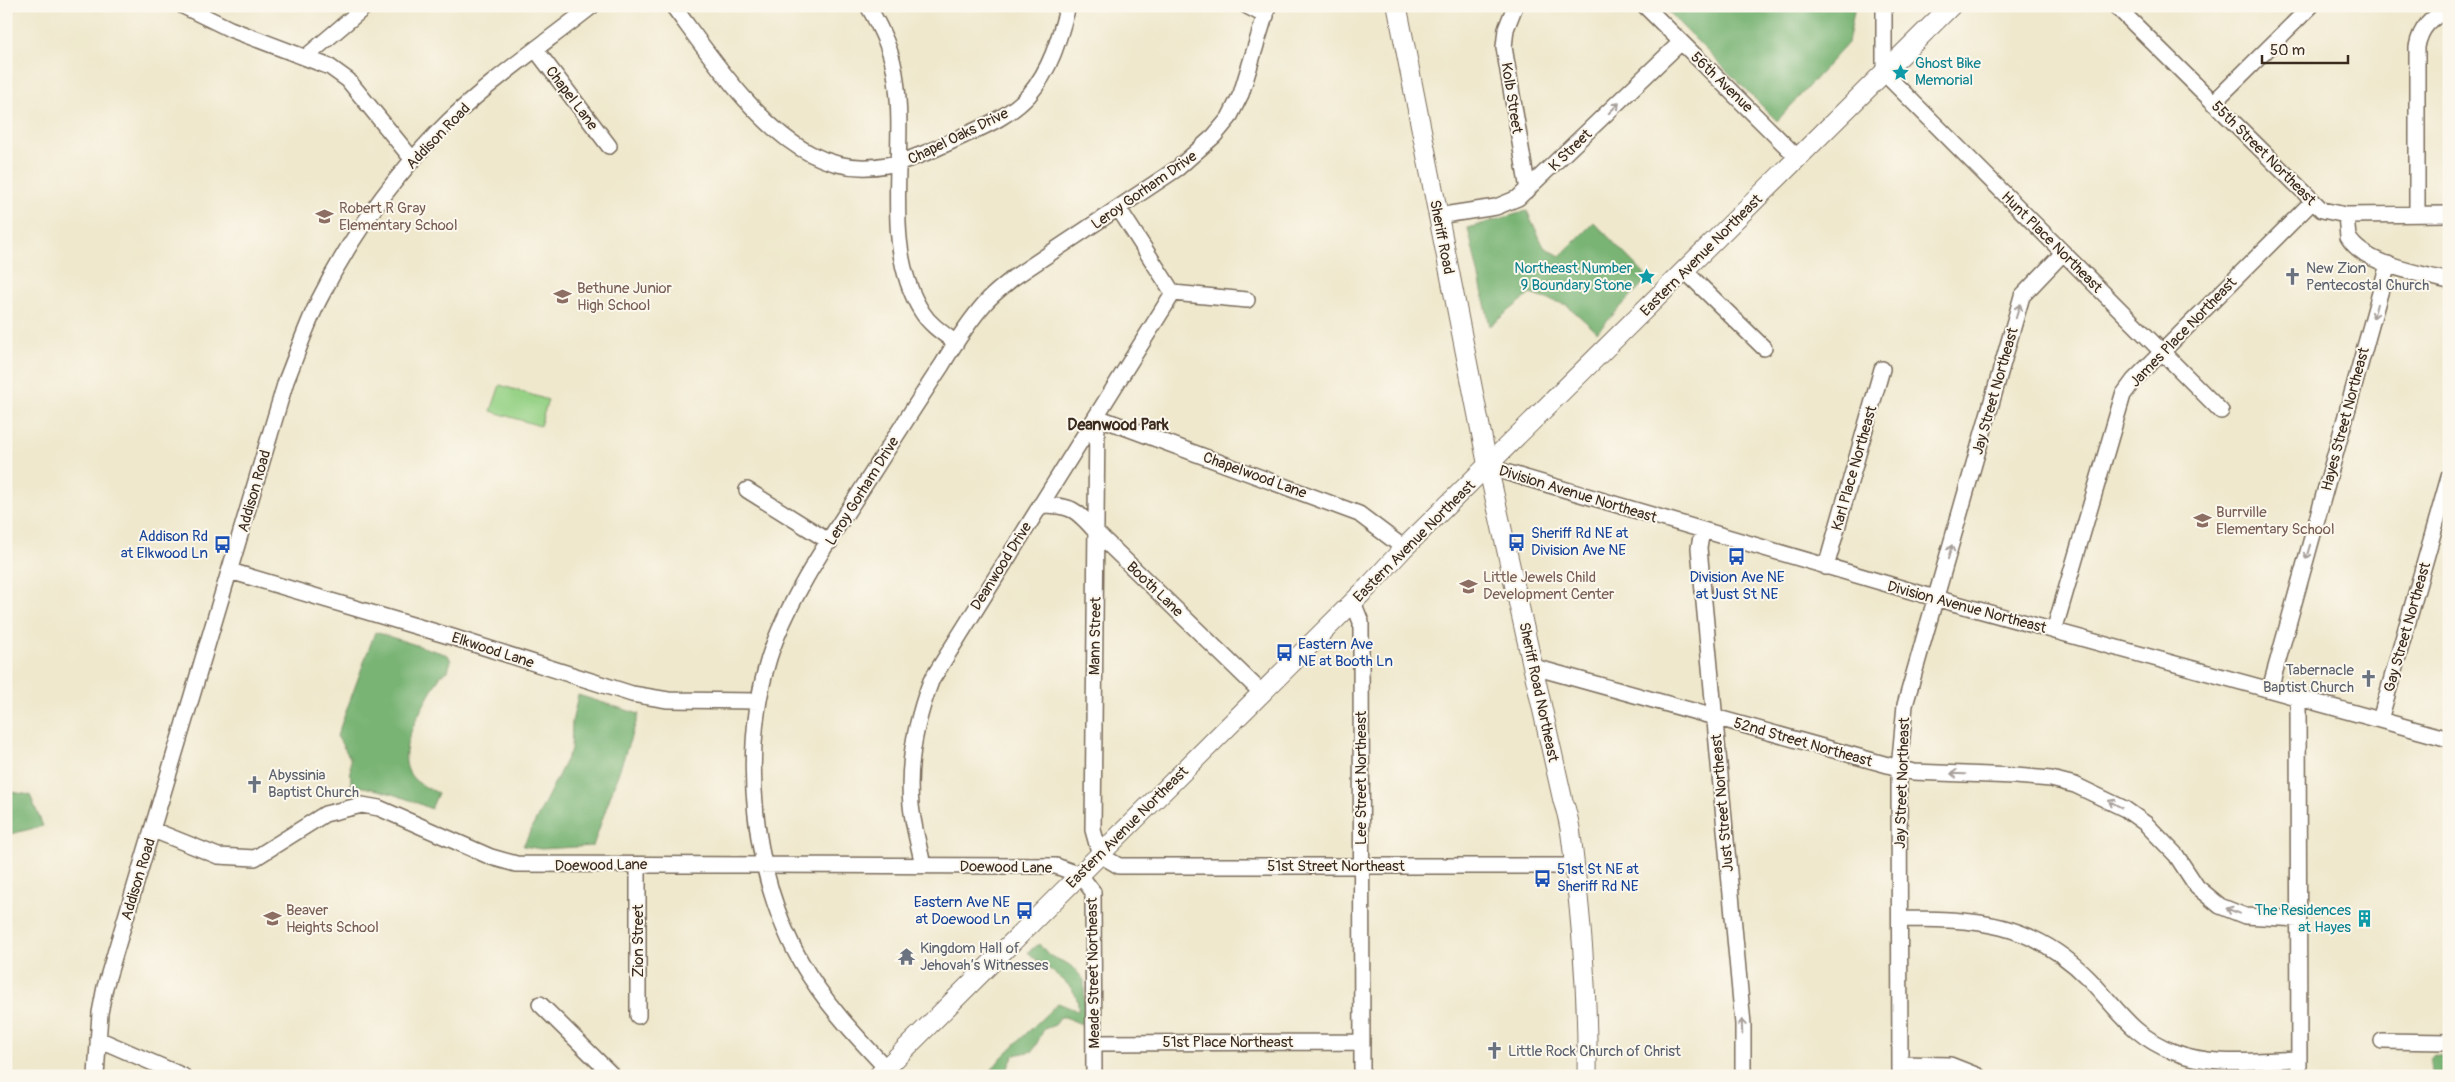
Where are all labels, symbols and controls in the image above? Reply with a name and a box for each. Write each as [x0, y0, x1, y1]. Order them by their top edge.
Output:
scale bar [2262, 32, 2349, 64]
text: 50 m [2270, 41, 2305, 60]
street label: 56th Avenue [1687, 48, 1757, 117]
place label: Ghost Bike Memorial [1915, 54, 1981, 90]
street label: Kolb Street [1496, 61, 1527, 136]
street label: Chapel Lane [541, 62, 602, 135]
place icon: Ghost Bike Memorial [1891, 62, 1911, 82]
street label: 55th Street Northeast [2207, 97, 2321, 210]
street label: Addison Road [402, 99, 475, 173]
one-way arrow [1607, 103, 1619, 115]
street label: Chapel Oaks Drive [905, 104, 1012, 169]
street label: K Street [1545, 124, 1597, 176]
street label: Leroy Gorham Drive [1088, 147, 1201, 234]
street label: Hunt Place Northeast [1997, 188, 2107, 298]
street label: Eastern Avenue Northeast [1636, 190, 1767, 320]
street label: Sheriff Road [1425, 198, 1458, 276]
place label: Robert R Gray Elementary School [339, 199, 458, 235]
school or university icon: Robert R Gray Elementary School [315, 207, 335, 227]
place label: Northeast Number 9 Boundary Stone [1514, 259, 1633, 295]
place label: New Zion Pentecostal Church [2306, 259, 2429, 295]
place icon: Northeast Number 9 Boundary Stone [1636, 267, 1656, 287]
church icon: New Zion Pentecostal Church [2282, 267, 2302, 287]
street label: James Place Northeast [2126, 273, 2241, 391]
place label: Bethune Junior High School [577, 279, 673, 315]
school or university icon: Bethune Junior High School [553, 287, 573, 307]
one-way arrow [2369, 303, 2379, 319]
one-way arrow [2013, 304, 2023, 320]
street label: Jay Street Northeast [1968, 324, 2023, 457]
street label: Hayes Street Northeast [2317, 344, 2374, 493]
street label: Karl Place Northeast [1828, 403, 1882, 533]
district label: Deanwood Park [1067, 415, 1169, 435]
street label: Leroy Gorham Drive [821, 433, 904, 549]
street label: Addison Road [234, 448, 275, 534]
street label: Chapelwood Lane [1200, 448, 1310, 503]
street label: Division Avenue Northeast [1497, 461, 1660, 528]
street label: Eastern Avenue Northeast [1349, 476, 1480, 606]
place label: Burrville Elementary School [2216, 503, 2335, 539]
school or university icon: Burrville Elementary School [2192, 511, 2212, 531]
street label: Deanwood Drive [967, 518, 1036, 614]
place label: Sheriff Rd NE at Division Ave NE [1531, 524, 1629, 560]
place label: Addison Rd at Elkwood Ln [121, 527, 208, 563]
bus stop icon: Sheriff Rd NE at Division Ave NE [1507, 532, 1527, 552]
bus stop icon: Addison Rd at Elkwood Ln [212, 535, 232, 555]
one-way arrow [1946, 544, 1955, 560]
one-way arrow [2303, 544, 2312, 560]
bus stop icon: Division Ave NE at Just St NE [1727, 546, 1747, 566]
street label: Booth Lane [1122, 558, 1188, 622]
street label: Gay Street Northeast [2380, 559, 2435, 694]
place label: Little Jewels Child Development Center [1483, 568, 1615, 604]
place label: Division Ave NE at Just St NE [1689, 568, 1785, 604]
school or university icon: Little Jewels Child Development Center [1459, 576, 1479, 596]
street label: Division Avenue Northeast [1885, 577, 2049, 638]
street label: Mann Street [1085, 596, 1106, 675]
street label: Sheriff Road Northeast [1514, 621, 1563, 765]
street label: Elkwood Lane [449, 628, 537, 673]
place label: Eastern Ave NE at Booth Ln [1298, 635, 1393, 671]
bus stop icon: Eastern Ave NE at Booth Ln [1274, 643, 1294, 663]
place label: Tabernacle Baptist Church [2263, 661, 2355, 697]
church icon: Tabernacle Baptist Church [2358, 669, 2378, 689]
street label: Lee Street Northeast [1352, 710, 1371, 845]
street label: 52nd Street Northeast [1731, 714, 1875, 772]
street label: Jay Street Northeast [1891, 716, 1914, 849]
street label: Just Street Northeast [1707, 732, 1738, 873]
street label: Eastern Avenue Northeast [1062, 762, 1193, 892]
place label: Abyssinia Baptist Church [268, 766, 359, 802]
one-way arrow [1950, 769, 1966, 779]
church icon: Abyssinia Baptist Church [244, 774, 264, 794]
one-way arrow [2108, 798, 2123, 808]
street label: Addison Road [117, 836, 160, 922]
street label: Doewood Lane [555, 855, 648, 876]
street label: Doewood Lane [960, 857, 1053, 878]
street label: 51st Street Northeast [1267, 857, 1406, 876]
place label: 51st St NE at Sheriff Rd NE [1557, 860, 1640, 896]
bus stop icon: 51st St NE at Sheriff Rd NE [1533, 868, 1553, 888]
place label: Eastern Ave NE at Doewood Ln [914, 893, 1010, 929]
street label: Meade Street Northeast [1083, 896, 1104, 1049]
place label: Beaver Heights School [286, 901, 379, 937]
bus stop icon: Eastern Ave NE at Doewood Ln [1014, 901, 1034, 921]
place label: The Residences at Hayes [2255, 901, 2351, 937]
street label: Zion Street [629, 903, 648, 978]
one-way arrow [2226, 906, 2241, 916]
school or university icon: Beaver Heights School [262, 909, 282, 929]
building icon: The Residences at Hayes [2355, 909, 2375, 929]
place label: Kingdom Hall of Jehovah’s Witnesses [920, 939, 1049, 975]
temple icon: Kingdom Hall of Jehovah’s Witnesses [896, 947, 916, 967]
one-way arrow [1738, 1019, 1747, 1035]
street label: 51st Place Northeast [1163, 1033, 1294, 1052]
church icon: Little Rock Church of Christ [1484, 1041, 1504, 1061]
place label: Little Rock Church of Christ [1508, 1042, 1682, 1061]

